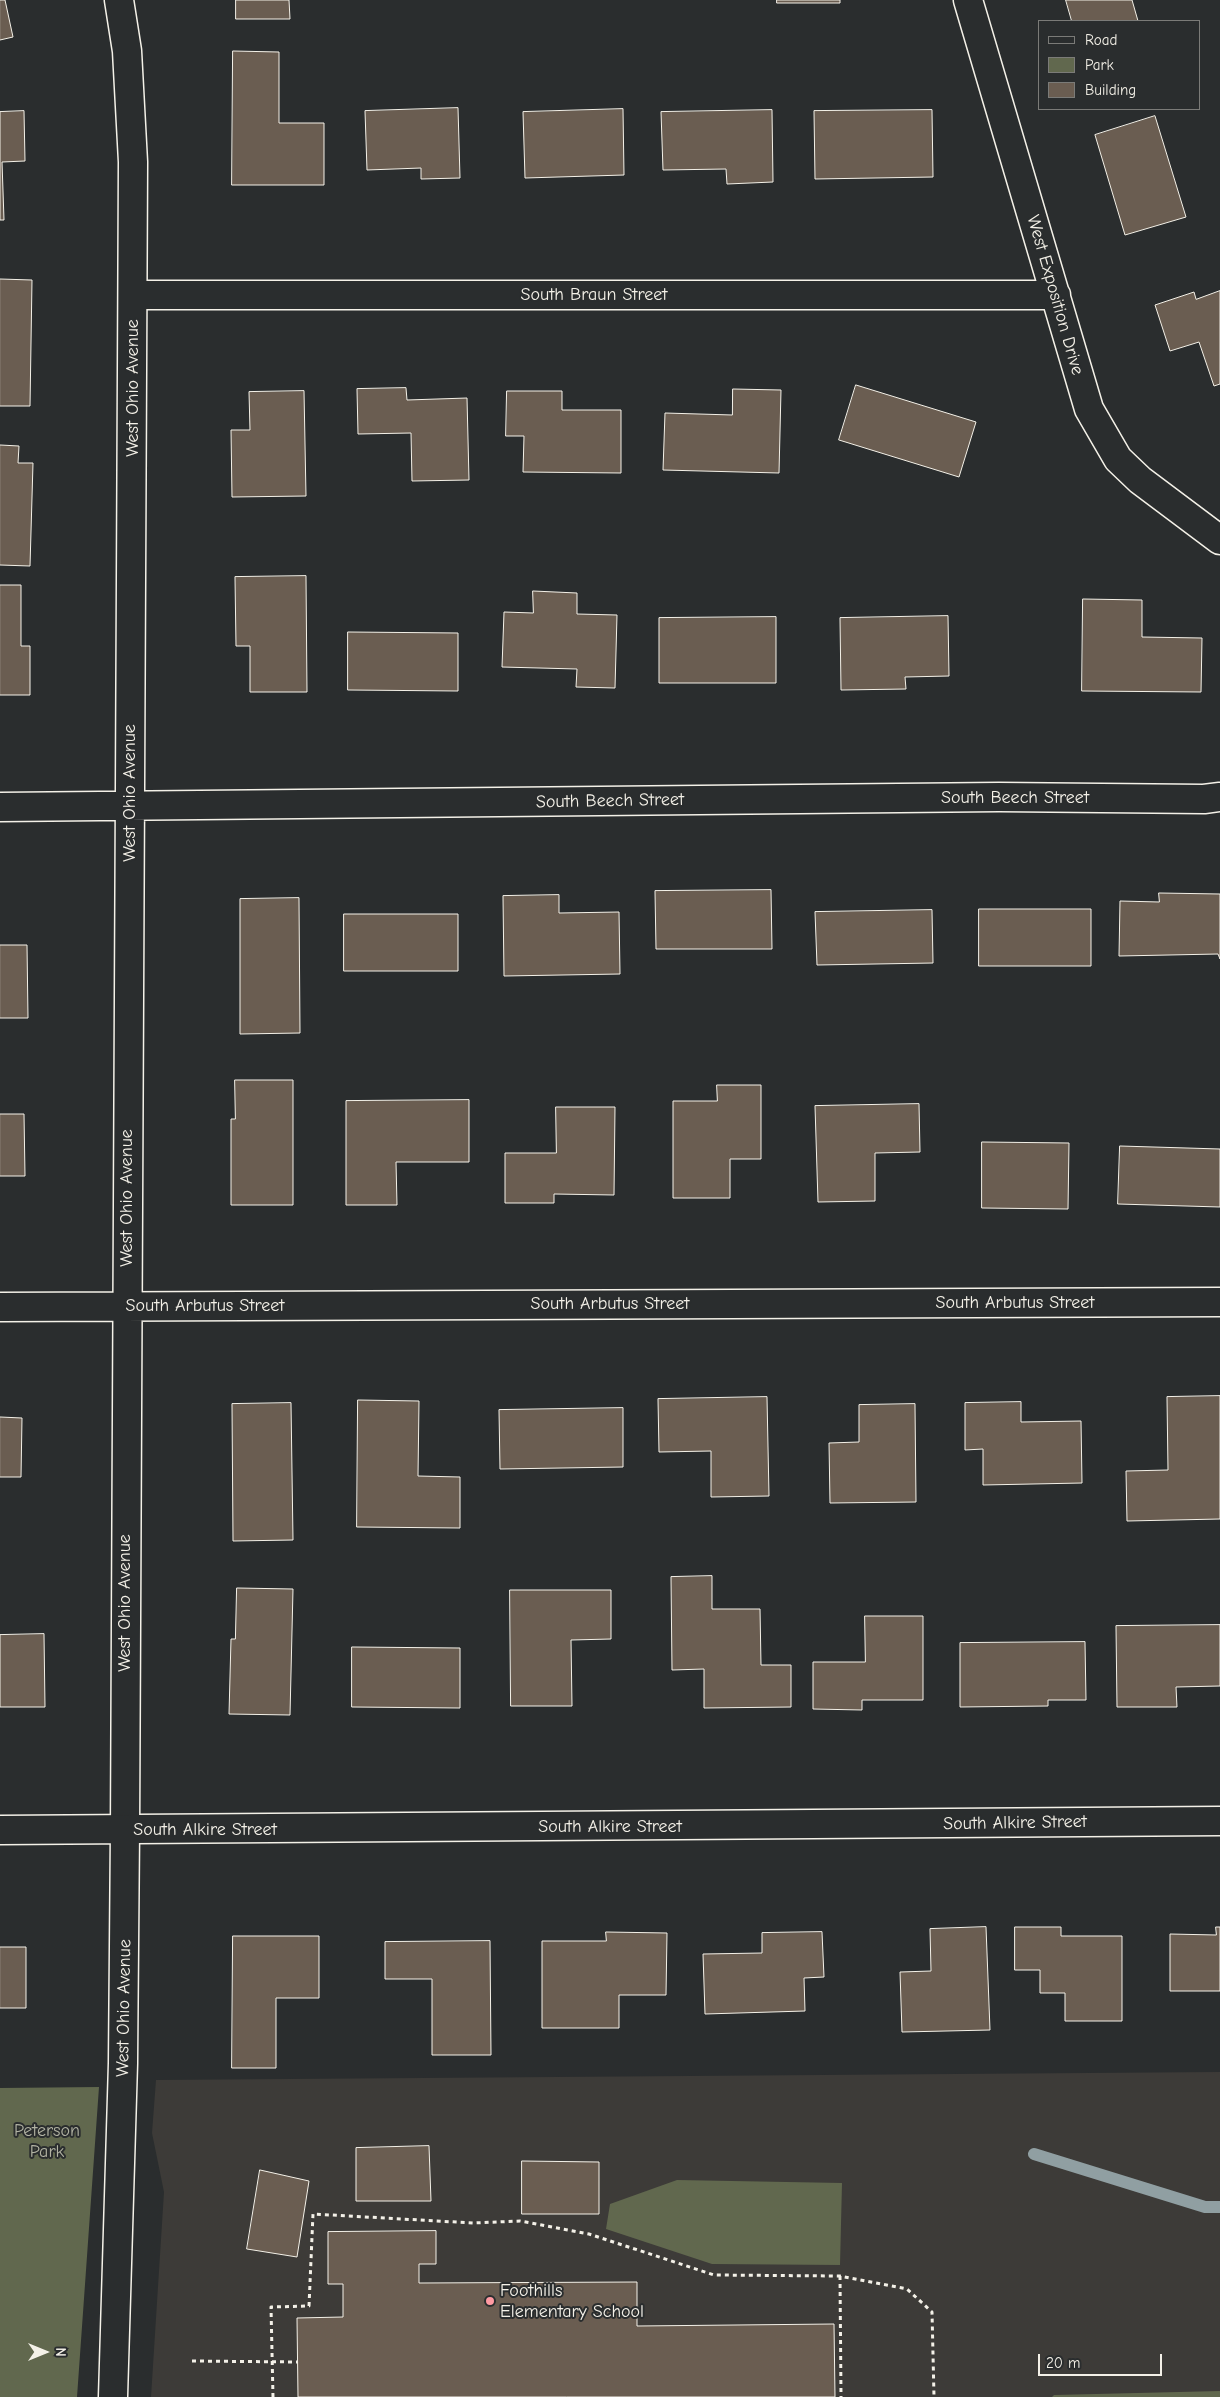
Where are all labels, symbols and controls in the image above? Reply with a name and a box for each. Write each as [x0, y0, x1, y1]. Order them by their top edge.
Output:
legend [1038, 20, 1200, 110]
text: Road [1085, 31, 1117, 49]
text: Park [1085, 56, 1114, 74]
text: Building [1085, 81, 1136, 99]
street label: West Exposition Drive [1022, 213, 1088, 377]
street label: South Braun Street [521, 284, 667, 306]
street label: West Ohio Avenue [122, 319, 144, 457]
street label: West Ohio Avenue [119, 724, 141, 862]
street label: South Beech Street [941, 787, 1089, 809]
street label: South Beech Street [536, 789, 684, 813]
street label: West Ohio Avenue [116, 1129, 138, 1267]
street label: South Arbutus Street [936, 1292, 1094, 1314]
street label: South Arbutus Street [531, 1293, 689, 1315]
street label: South Arbutus Street [126, 1295, 284, 1317]
street label: West Ohio Avenue [114, 1534, 136, 1672]
street label: South Alkire Street [943, 1811, 1087, 1835]
street label: South Alkire Street [538, 1816, 682, 1838]
street label: South Alkire Street [133, 1819, 277, 1841]
street label: West Ohio Avenue [112, 1939, 136, 2077]
park label: Peterson Park [14, 2120, 80, 2162]
place label: Foothills Elementary School [500, 2280, 644, 2322]
marker: Foothills Elementary School [484, 2295, 496, 2307]
north arrow [20, 2327, 70, 2377]
scale bar [1040, 2344, 1164, 2376]
text: N [52, 2347, 69, 2357]
text: 20 m [1046, 2354, 1080, 2372]

